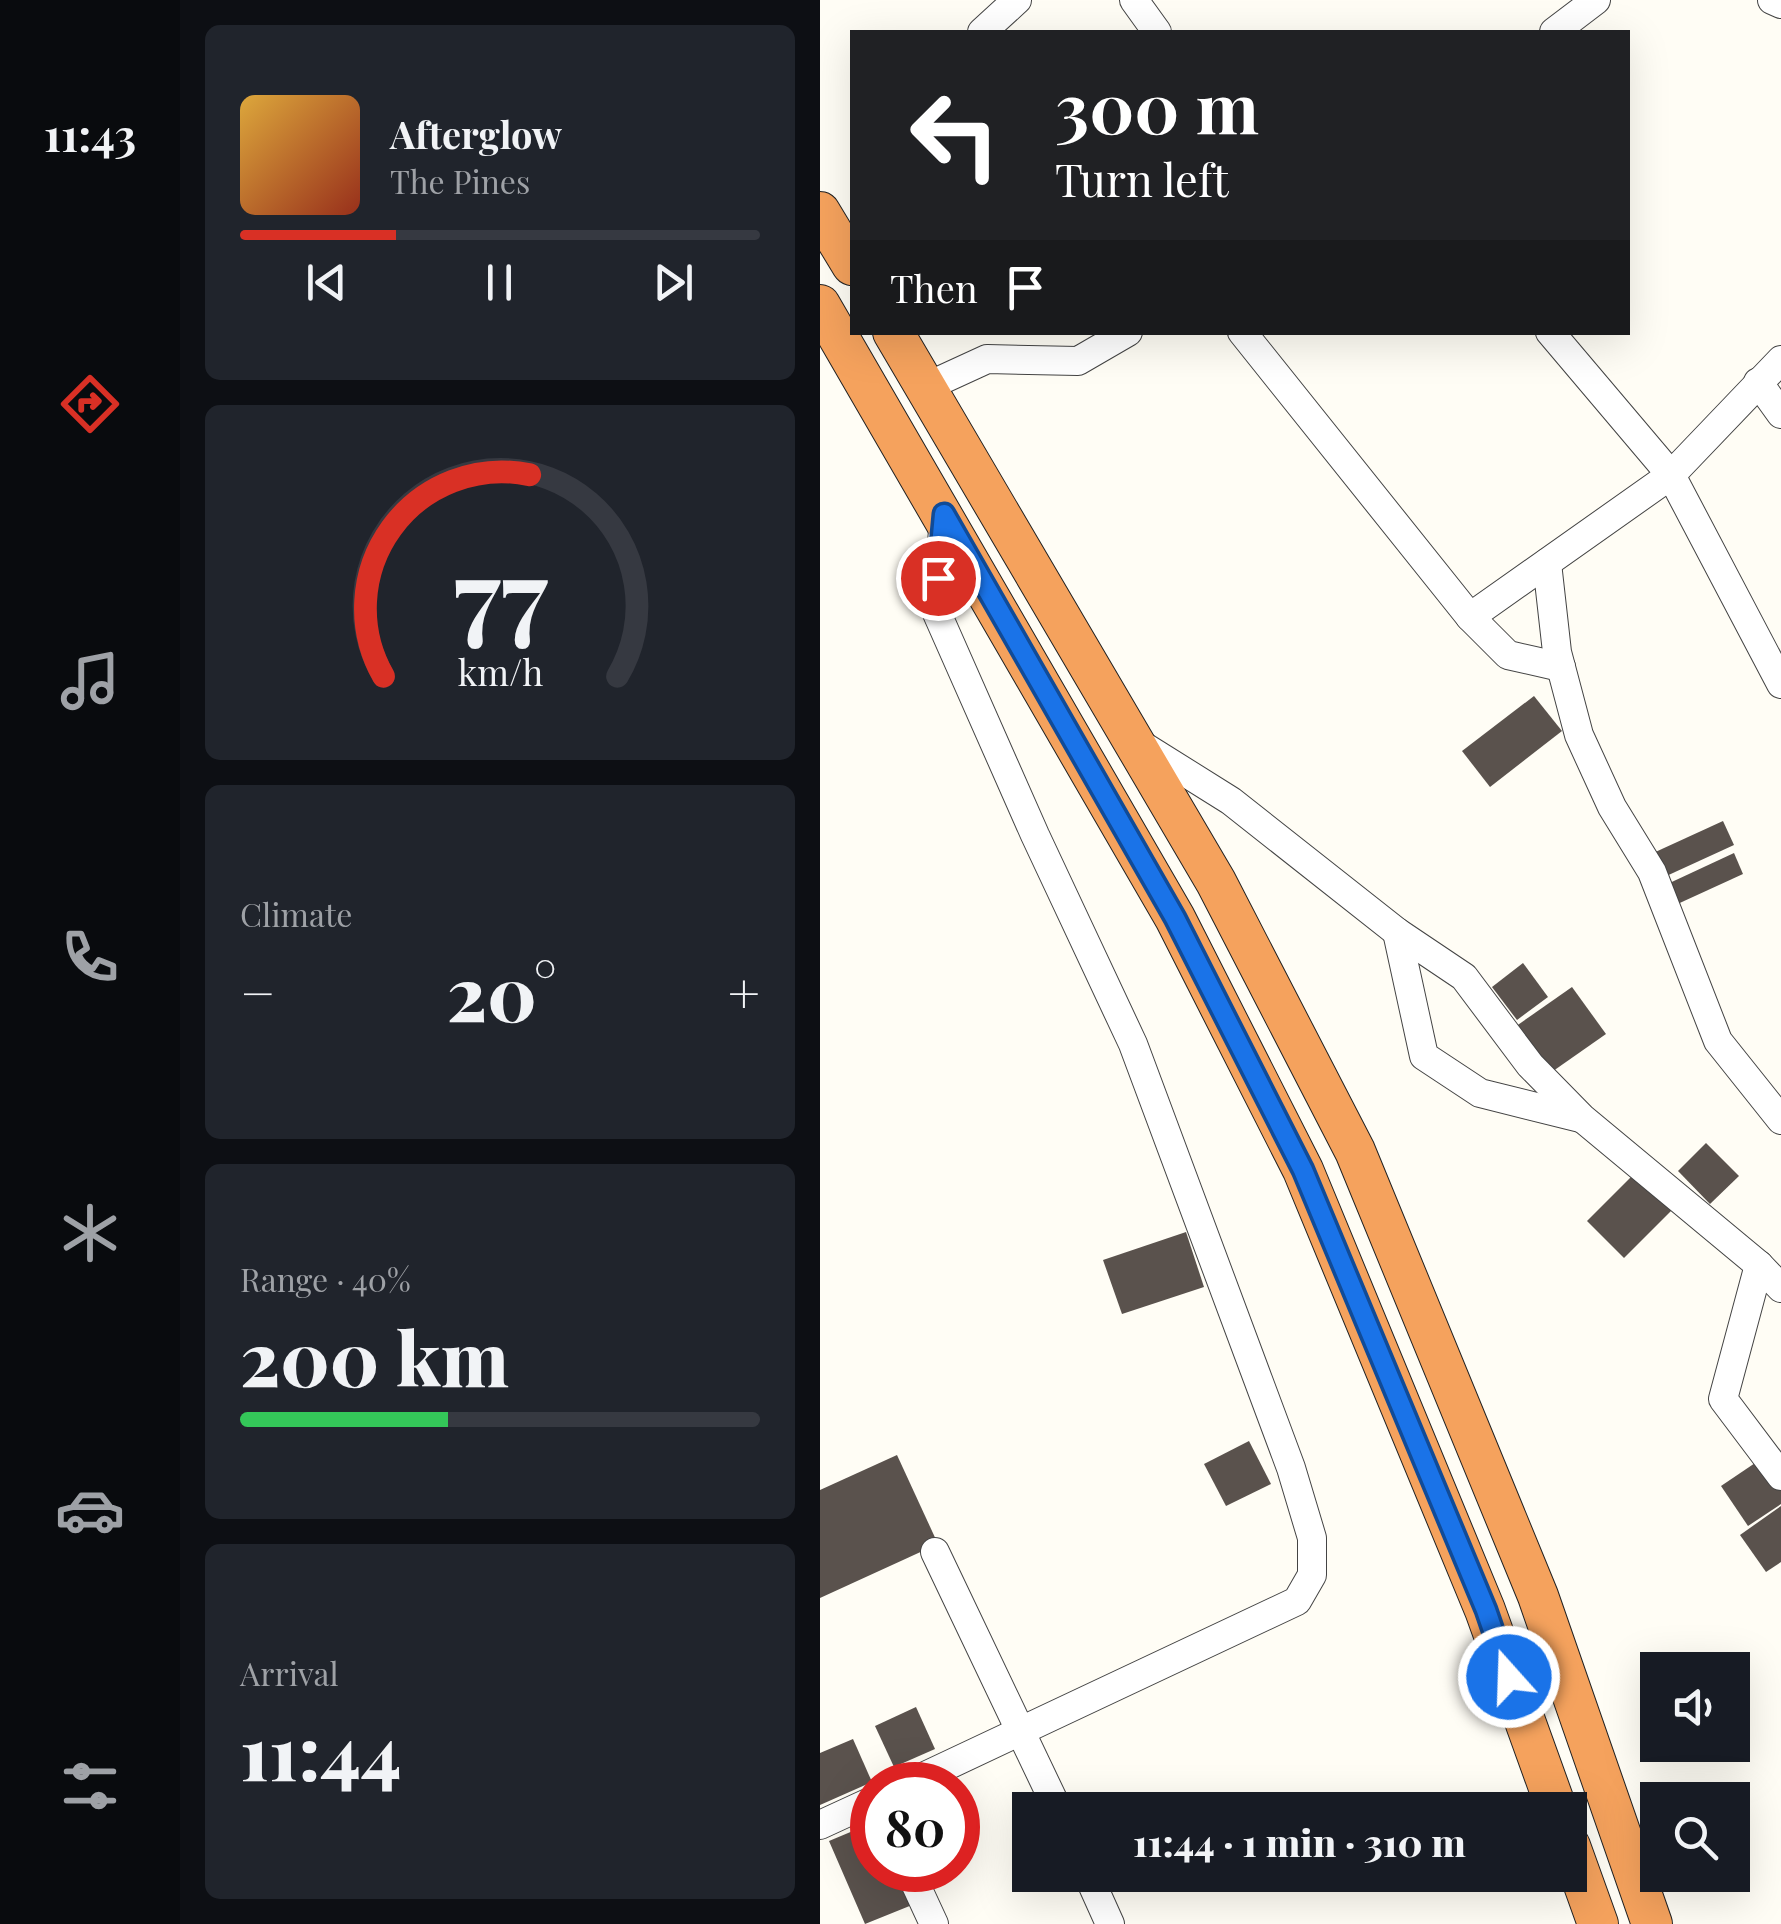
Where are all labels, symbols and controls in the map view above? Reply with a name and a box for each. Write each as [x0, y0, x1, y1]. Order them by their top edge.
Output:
text: 300 m [1055, 58, 1259, 152]
icon: left [890, 70, 1020, 200]
text: 11:43 [44, 103, 136, 163]
text: Afterglow [390, 108, 562, 159]
text: Turn left [1055, 148, 1229, 208]
text: The Pines [390, 159, 530, 202]
icon: previous [299, 255, 354, 310]
icon: pause [472, 255, 527, 310]
icon: next [646, 255, 701, 310]
icon: arrive [998, 260, 1053, 315]
text: Then [890, 262, 978, 313]
icon: directions [55, 369, 125, 439]
text: 77 [453, 521, 548, 660]
pin [896, 536, 981, 621]
icon: arrive [911, 551, 966, 606]
icon: music [55, 646, 125, 716]
text: km/h [457, 647, 543, 695]
text: Climate [240, 892, 352, 935]
icon: phone [55, 922, 125, 992]
text: 20° [447, 941, 556, 1041]
text: − [240, 954, 276, 1028]
text: + [728, 954, 760, 1028]
icon: climate [55, 1198, 125, 1268]
text: Range · 40% [240, 1257, 411, 1300]
text: 200 km [240, 1306, 509, 1406]
icon: car [55, 1475, 125, 1545]
position arrow [1457, 1625, 1561, 1729]
text: Arrival [240, 1651, 339, 1694]
map controls [1640, 1652, 1750, 1892]
button: sound [1640, 1652, 1750, 1762]
text: 11:44 [240, 1700, 401, 1800]
icon: filters [55, 1751, 125, 1821]
speed limit sign: 80 [850, 1762, 980, 1892]
button: search [1640, 1782, 1750, 1892]
text: 11:44 · 1 min · 310 m [1133, 1816, 1466, 1867]

